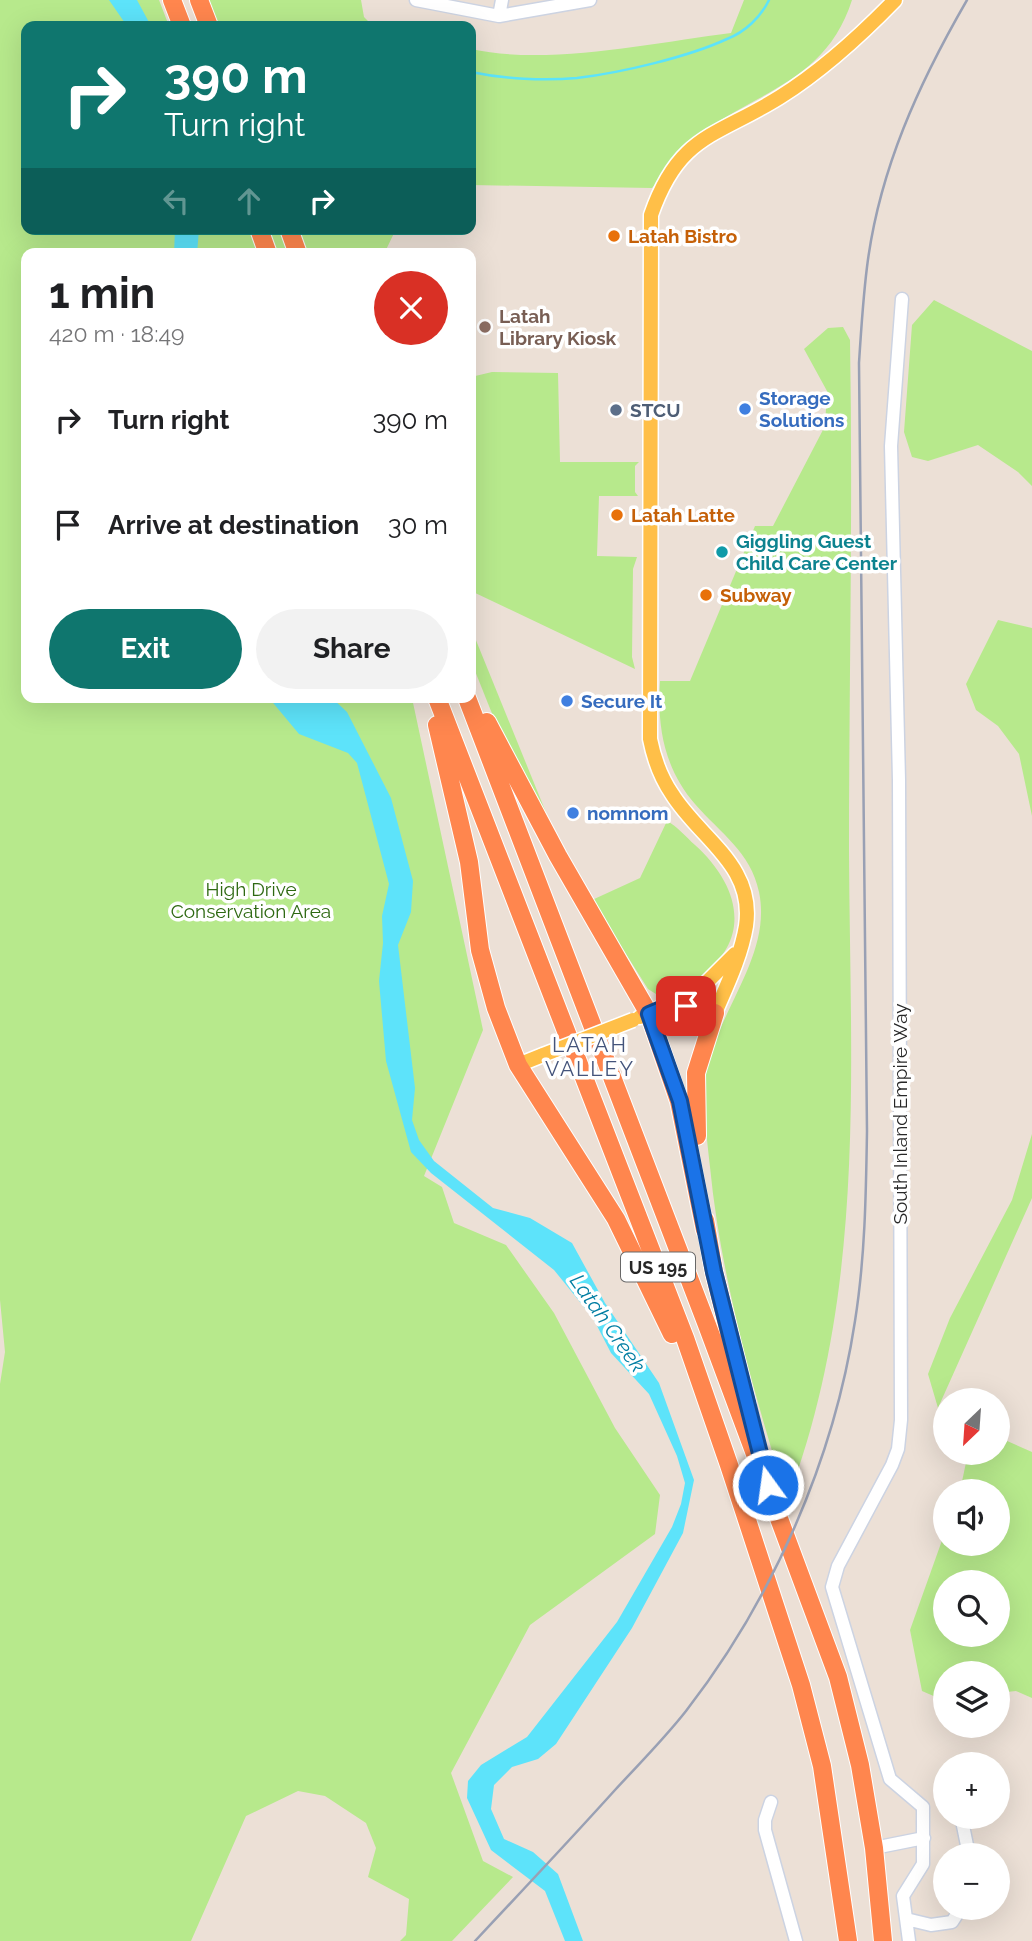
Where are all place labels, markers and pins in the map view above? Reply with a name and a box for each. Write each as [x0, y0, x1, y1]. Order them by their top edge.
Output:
place label: Latah Bistro [628, 225, 737, 247]
marker: Latah Bistro [606, 228, 622, 244]
place label: Latah Library Kiosk [499, 305, 617, 349]
marker: Latah Library Kiosk [477, 319, 493, 335]
place label: Storage Solutions [759, 387, 844, 431]
place label: STCU [630, 399, 680, 421]
marker: Storage Solutions [737, 401, 753, 417]
marker: STCU [608, 402, 624, 418]
place label: Latah Latte [631, 504, 735, 526]
marker: Latah Latte [609, 507, 625, 523]
place label: Giggling Guest Child Care Center [736, 530, 898, 574]
marker: Giggling Guest Child Care Center [714, 544, 730, 560]
place label: Subway [720, 584, 792, 606]
marker: Subway [698, 587, 714, 603]
place label: Secure It [581, 690, 663, 712]
marker: Secure It [559, 693, 575, 709]
place label: nomnom [587, 802, 668, 824]
marker: nomnom [565, 805, 581, 821]
pin [656, 976, 716, 1036]

